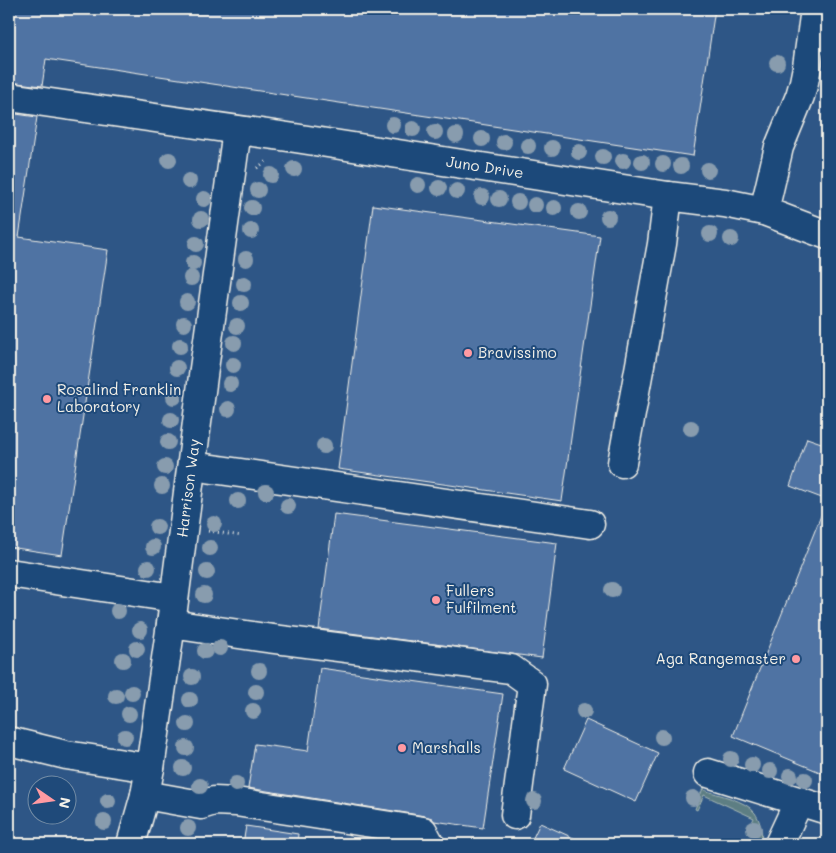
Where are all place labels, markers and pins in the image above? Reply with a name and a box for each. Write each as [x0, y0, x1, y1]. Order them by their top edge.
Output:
place label: Bravissimo [478, 342, 557, 362]
marker: Bravissimo [462, 347, 474, 359]
place label: Rosalind Franklin Laboratory [57, 379, 181, 416]
marker: Rosalind Franklin Laboratory [41, 393, 53, 405]
place label: Fullers Fulfilment [446, 580, 517, 617]
marker: Fullers Fulfilment [430, 594, 442, 606]
place label: Aga Rangemaster [656, 648, 786, 668]
marker: Aga Rangemaster [790, 653, 802, 665]
place label: Marshalls [412, 737, 481, 757]
marker: Marshalls [396, 742, 408, 754]

